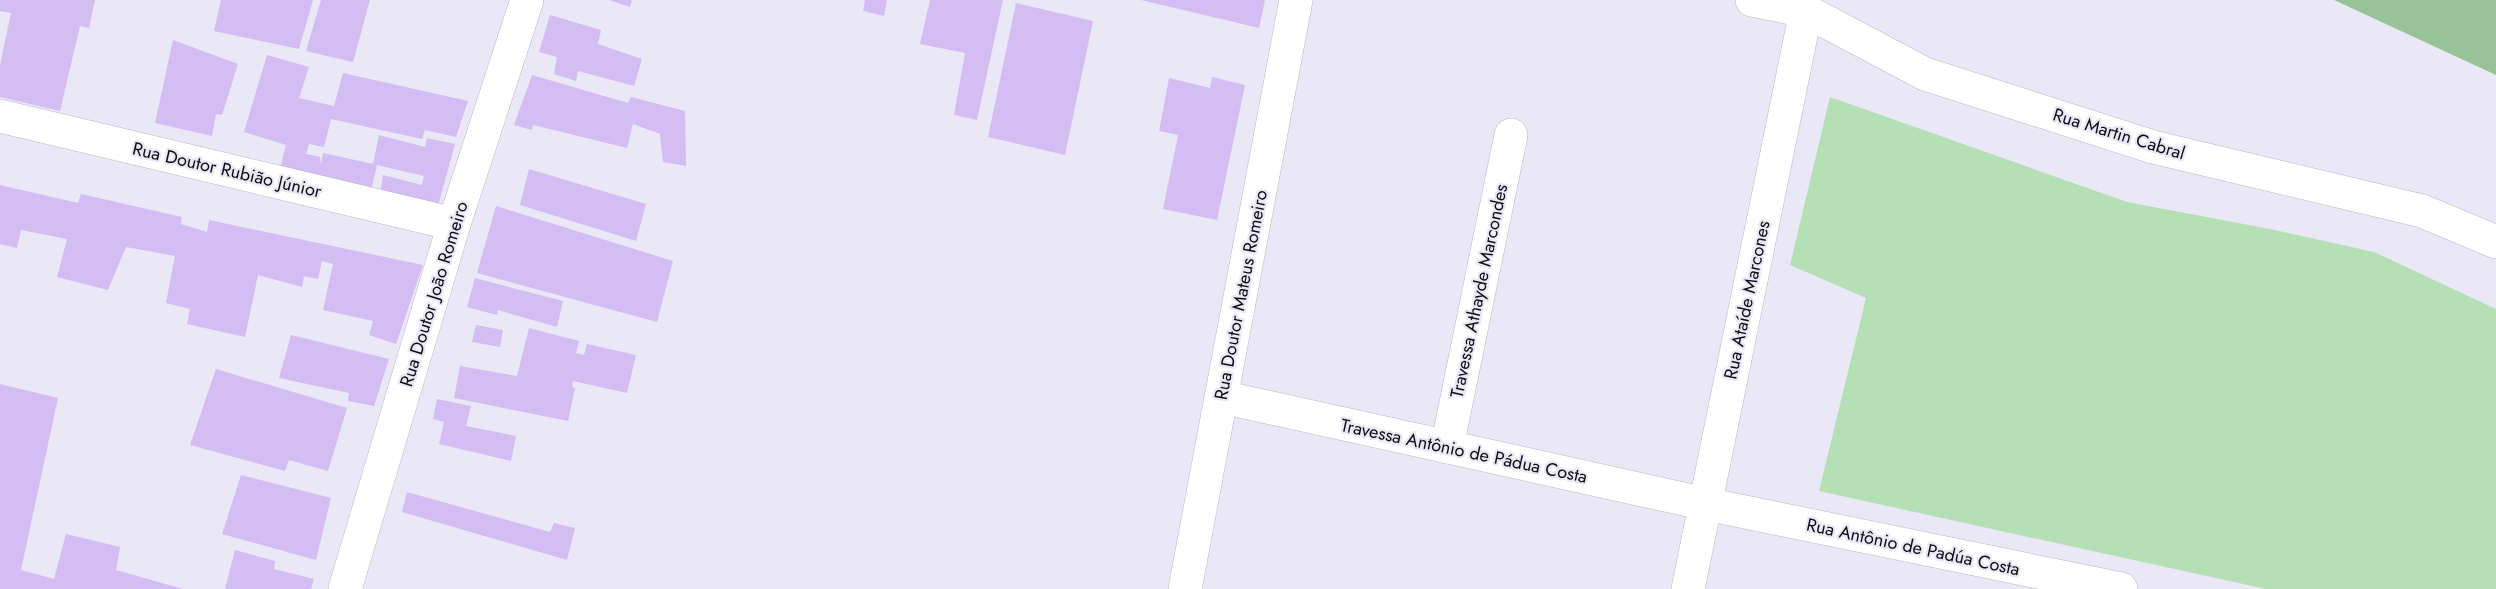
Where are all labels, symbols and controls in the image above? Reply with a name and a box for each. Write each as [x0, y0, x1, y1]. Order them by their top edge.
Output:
street label: Rua Martin Cabral [2050, 102, 2188, 166]
street label: Rua Doutor Rubião Júnior [130, 136, 325, 205]
street label: Travessa Athayde Marcondes [1444, 182, 1514, 400]
street label: Rua Doutor Mateus Romeiro [1208, 188, 1274, 402]
street label: Rua Doutor João Romeiro [393, 198, 475, 390]
street label: Rua Ataíde Marcones [1717, 218, 1777, 382]
street label: Travessa Antônio de Pádua Costa [1338, 412, 1590, 490]
street label: Rua Antônio de Padúa Costa [1804, 512, 2022, 582]

